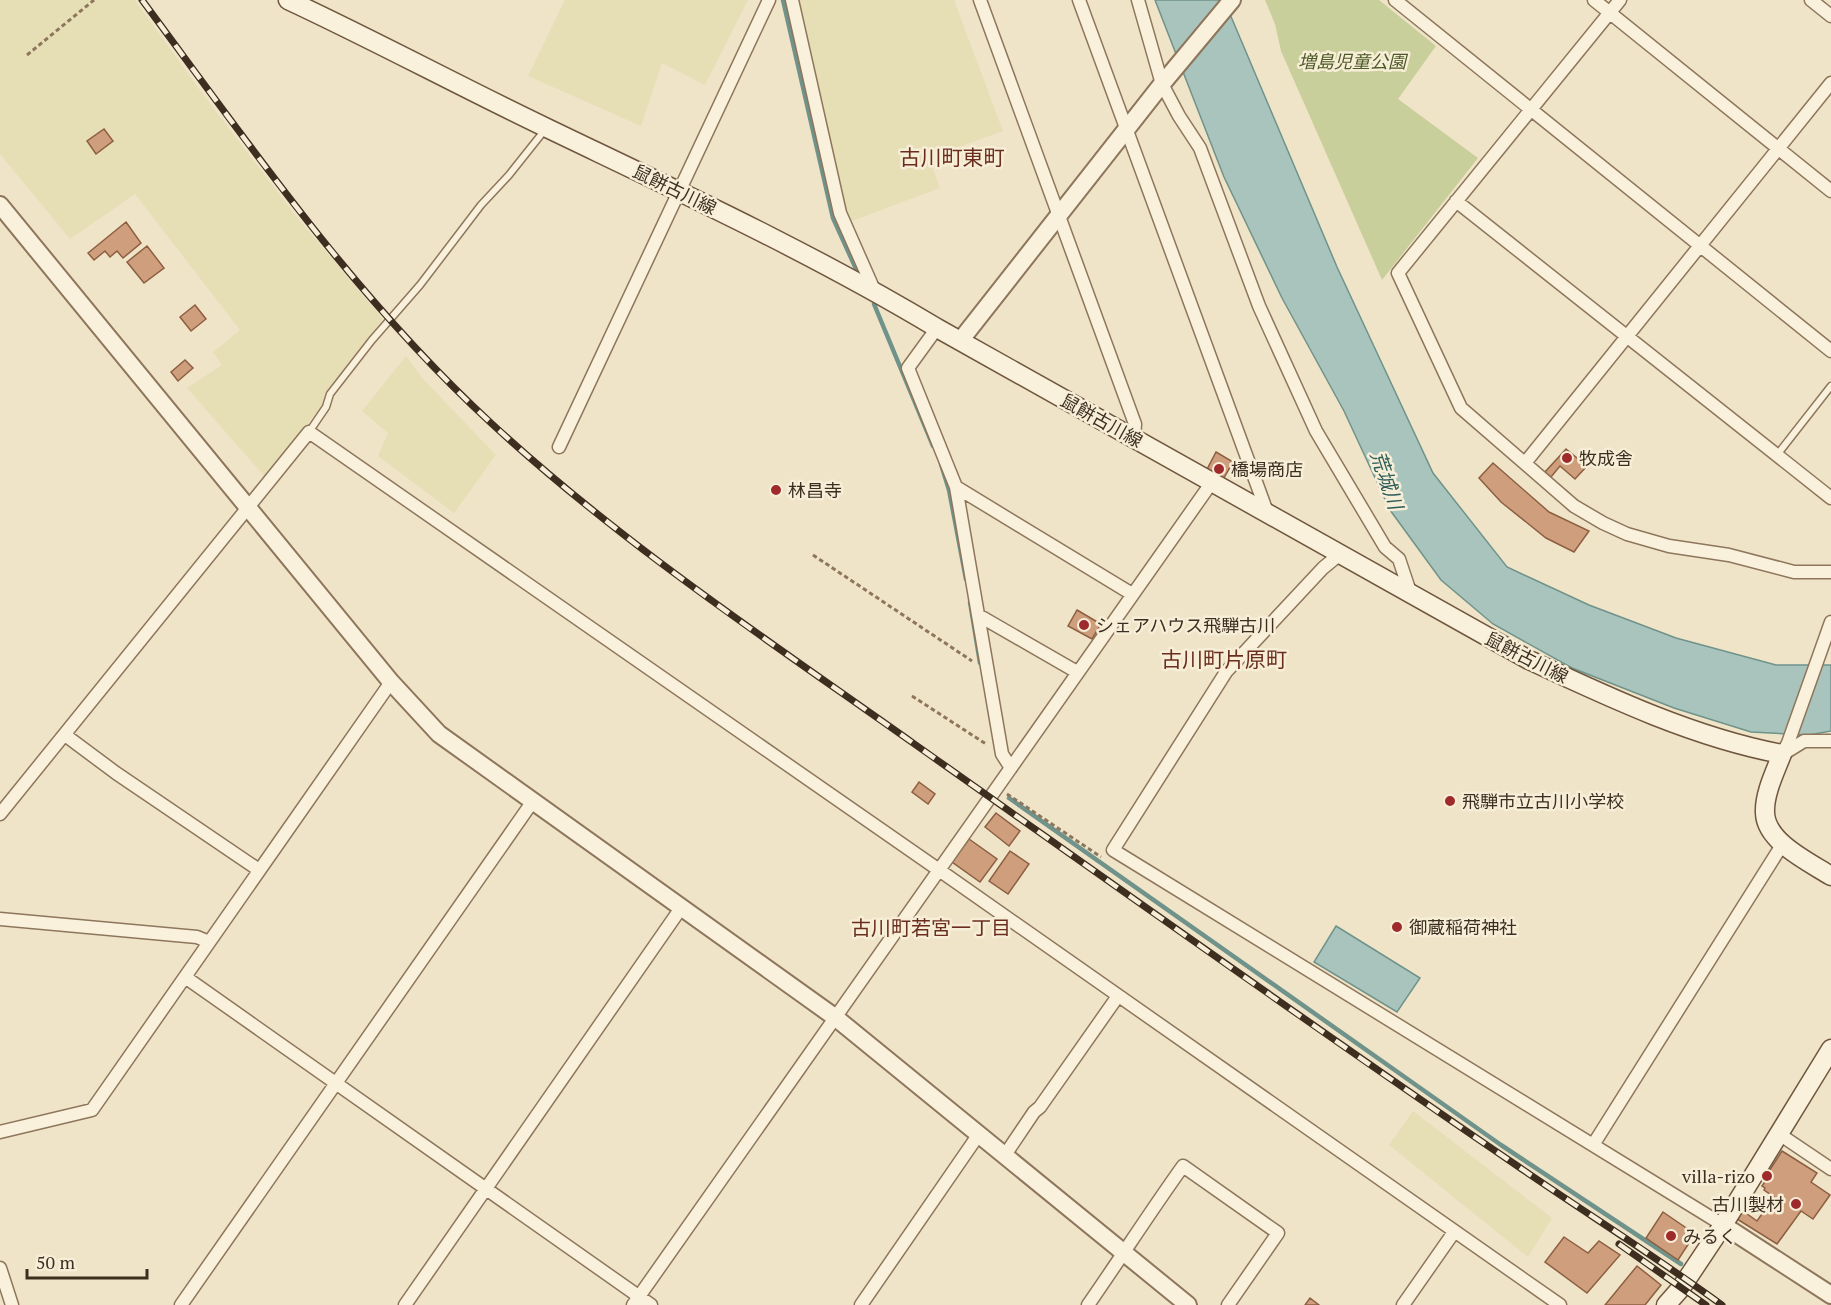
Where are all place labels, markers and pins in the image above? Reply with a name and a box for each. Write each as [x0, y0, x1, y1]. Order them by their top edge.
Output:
place label: 牧成舎 [1579, 446, 1633, 470]
marker: 牧成舎 [1560, 451, 1574, 465]
place label: 橋場商店 [1231, 457, 1303, 481]
marker: 橋場商店 [1212, 462, 1226, 476]
place label: 林昌寺 [788, 478, 842, 502]
marker: 林昌寺 [769, 483, 783, 497]
place label: シェアハウス飛騨古川 [1096, 613, 1275, 637]
marker: シェアハウス飛騨古川 [1077, 618, 1091, 632]
place label: 飛騨市立古川小学校 [1462, 789, 1624, 813]
marker: 飛騨市立古川小学校 [1443, 794, 1457, 808]
place label: 御蔵稲荷神社 [1409, 915, 1517, 939]
marker: 御蔵稲荷神社 [1390, 920, 1404, 934]
place label: villa-rizo [1681, 1164, 1755, 1188]
marker: villa-rizo [1760, 1169, 1774, 1183]
place label: 古川製材 [1712, 1192, 1784, 1216]
marker: 古川製材 [1789, 1197, 1803, 1211]
place label: みるく [1683, 1224, 1737, 1248]
marker: みるく [1664, 1229, 1678, 1243]

